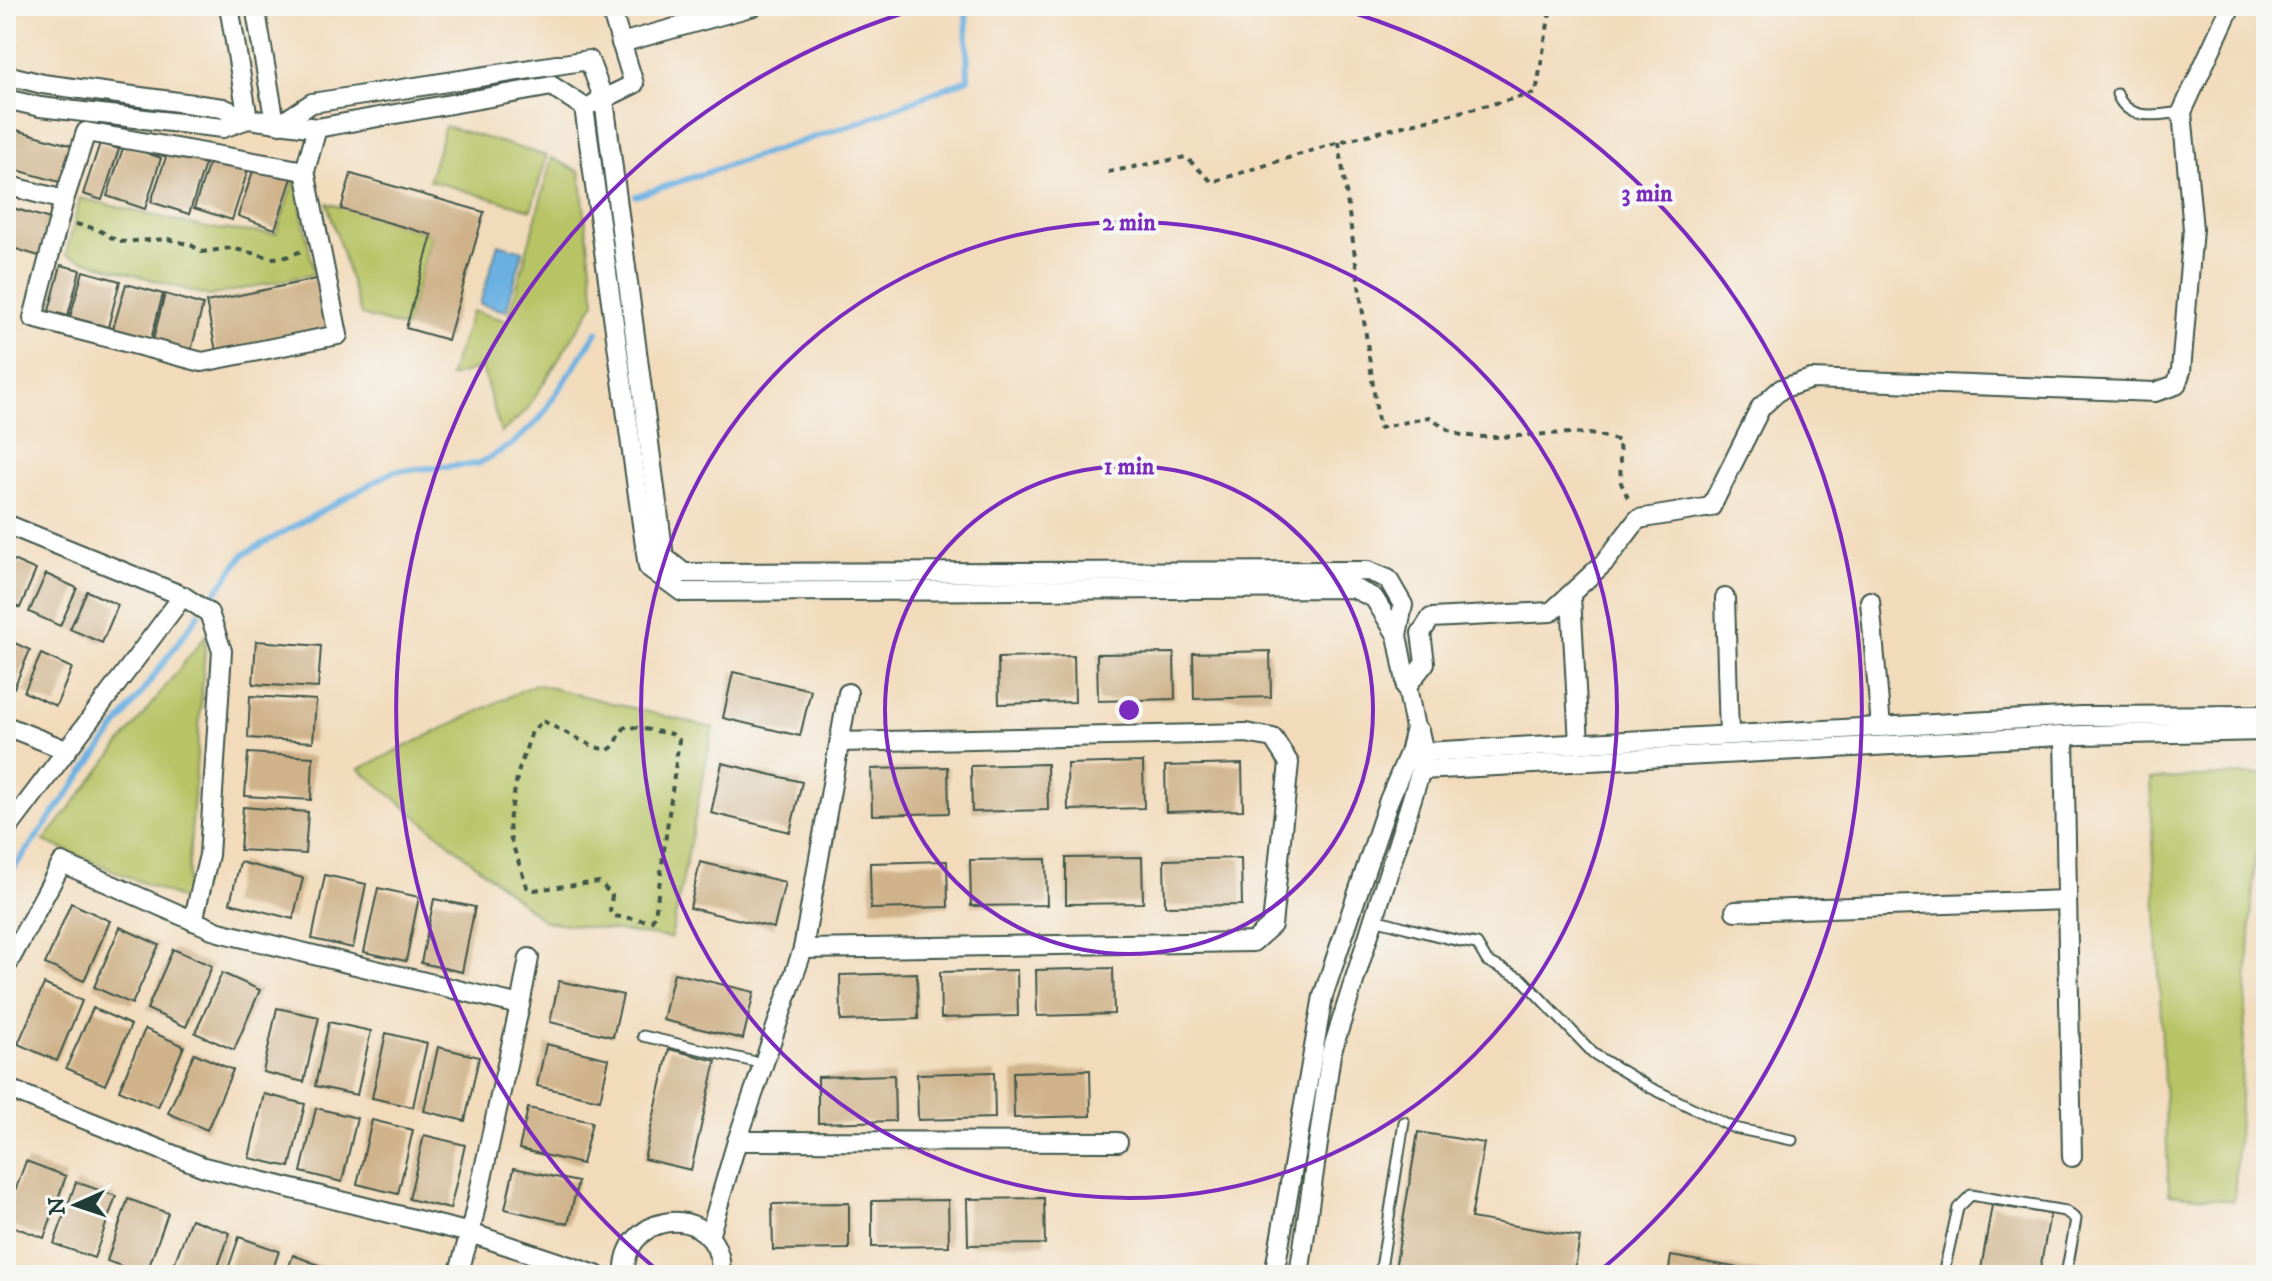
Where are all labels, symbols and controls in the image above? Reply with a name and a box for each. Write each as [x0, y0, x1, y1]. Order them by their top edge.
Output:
text: 3 min [1622, 179, 1673, 209]
text: 2 min [1102, 208, 1156, 238]
text: 1 min [1104, 452, 1155, 482]
centre of rings [1115, 696, 1143, 724]
north arrow [36, 1165, 116, 1245]
text: N [44, 1196, 71, 1216]

